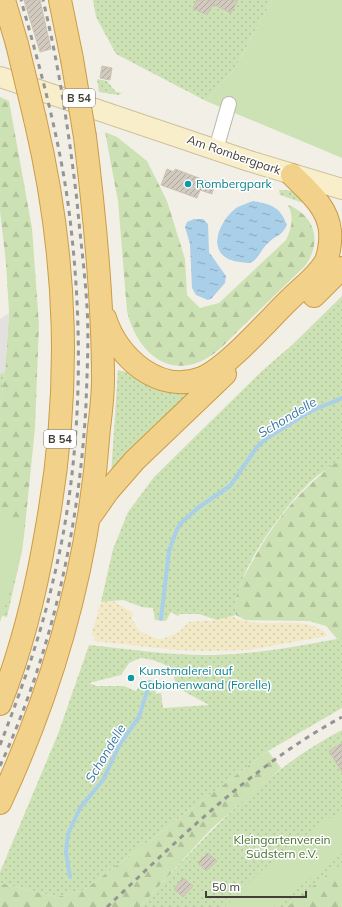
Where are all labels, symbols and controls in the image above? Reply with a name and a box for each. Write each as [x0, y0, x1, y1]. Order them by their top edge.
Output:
road number: B 54 [63, 89, 95, 107]
street label: Am Rombergpark [185, 131, 284, 178]
place label: Rombergpark [196, 176, 273, 191]
marker: Rombergpark [183, 179, 193, 189]
water label: Schondelle [255, 393, 319, 441]
road number: B 54 [44, 430, 76, 448]
place label: Kunstmalerei auf Gabionenwand (Forelle) [139, 663, 271, 692]
marker: Kunstmalerei auf Gabionenwand (Forelle) [126, 673, 136, 683]
water label: Schondelle [81, 721, 129, 785]
park label: Kleingartenverein Südstern e.V. [233, 832, 331, 861]
scale bar [206, 873, 306, 899]
text: 50 m [212, 879, 240, 894]

